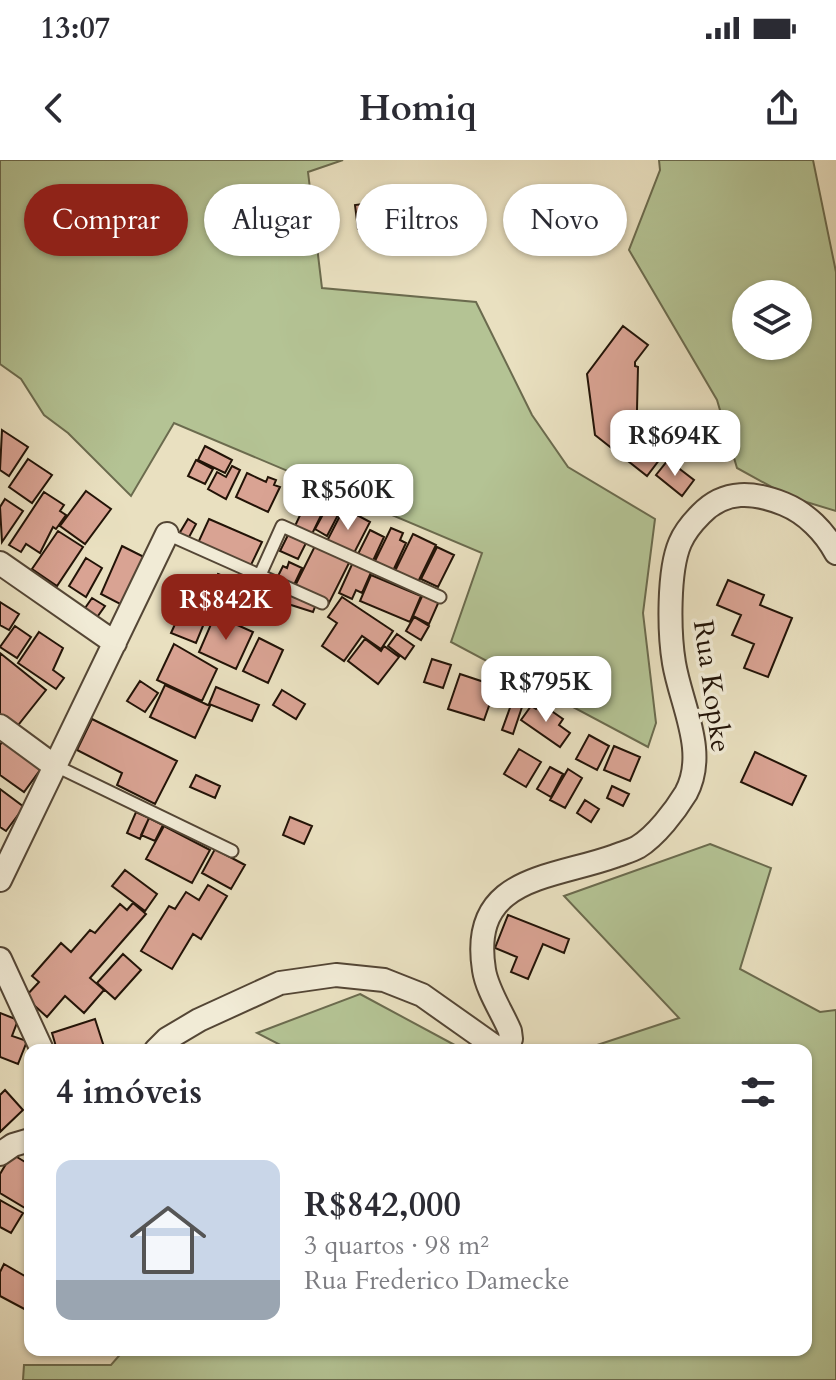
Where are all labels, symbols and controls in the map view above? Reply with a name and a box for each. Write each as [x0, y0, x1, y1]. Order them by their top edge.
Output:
text: 13:07 [40, 8, 110, 49]
text: Homiq [359, 84, 477, 133]
icon: back [32, 86, 76, 130]
icon: share [760, 86, 804, 130]
chip: Comprar [24, 184, 188, 256]
chip: Alugar [204, 184, 340, 256]
chip: Filtros [356, 184, 487, 256]
chip: Novo [503, 184, 627, 256]
map controls [732, 280, 812, 360]
button: layers [732, 280, 812, 360]
pin: R$694K [610, 410, 740, 478]
text: R$694K [628, 418, 722, 453]
pin: R$560K [283, 464, 413, 532]
text: R$560K [301, 472, 395, 507]
pin: R$842K [161, 574, 291, 642]
text: R$842K [179, 582, 273, 617]
street label: Rua Kopke [684, 618, 740, 755]
pin: R$795K [481, 656, 611, 724]
text: R$795K [499, 664, 593, 699]
text: 4 imóveis [56, 1069, 202, 1115]
icon: filters [736, 1070, 780, 1114]
text: R$842,000 [304, 1182, 461, 1228]
icon: home [120, 1192, 216, 1288]
text: 3 quartos · 98 m² [304, 1228, 489, 1263]
text: Rua Frederico Damecke [304, 1263, 570, 1298]

